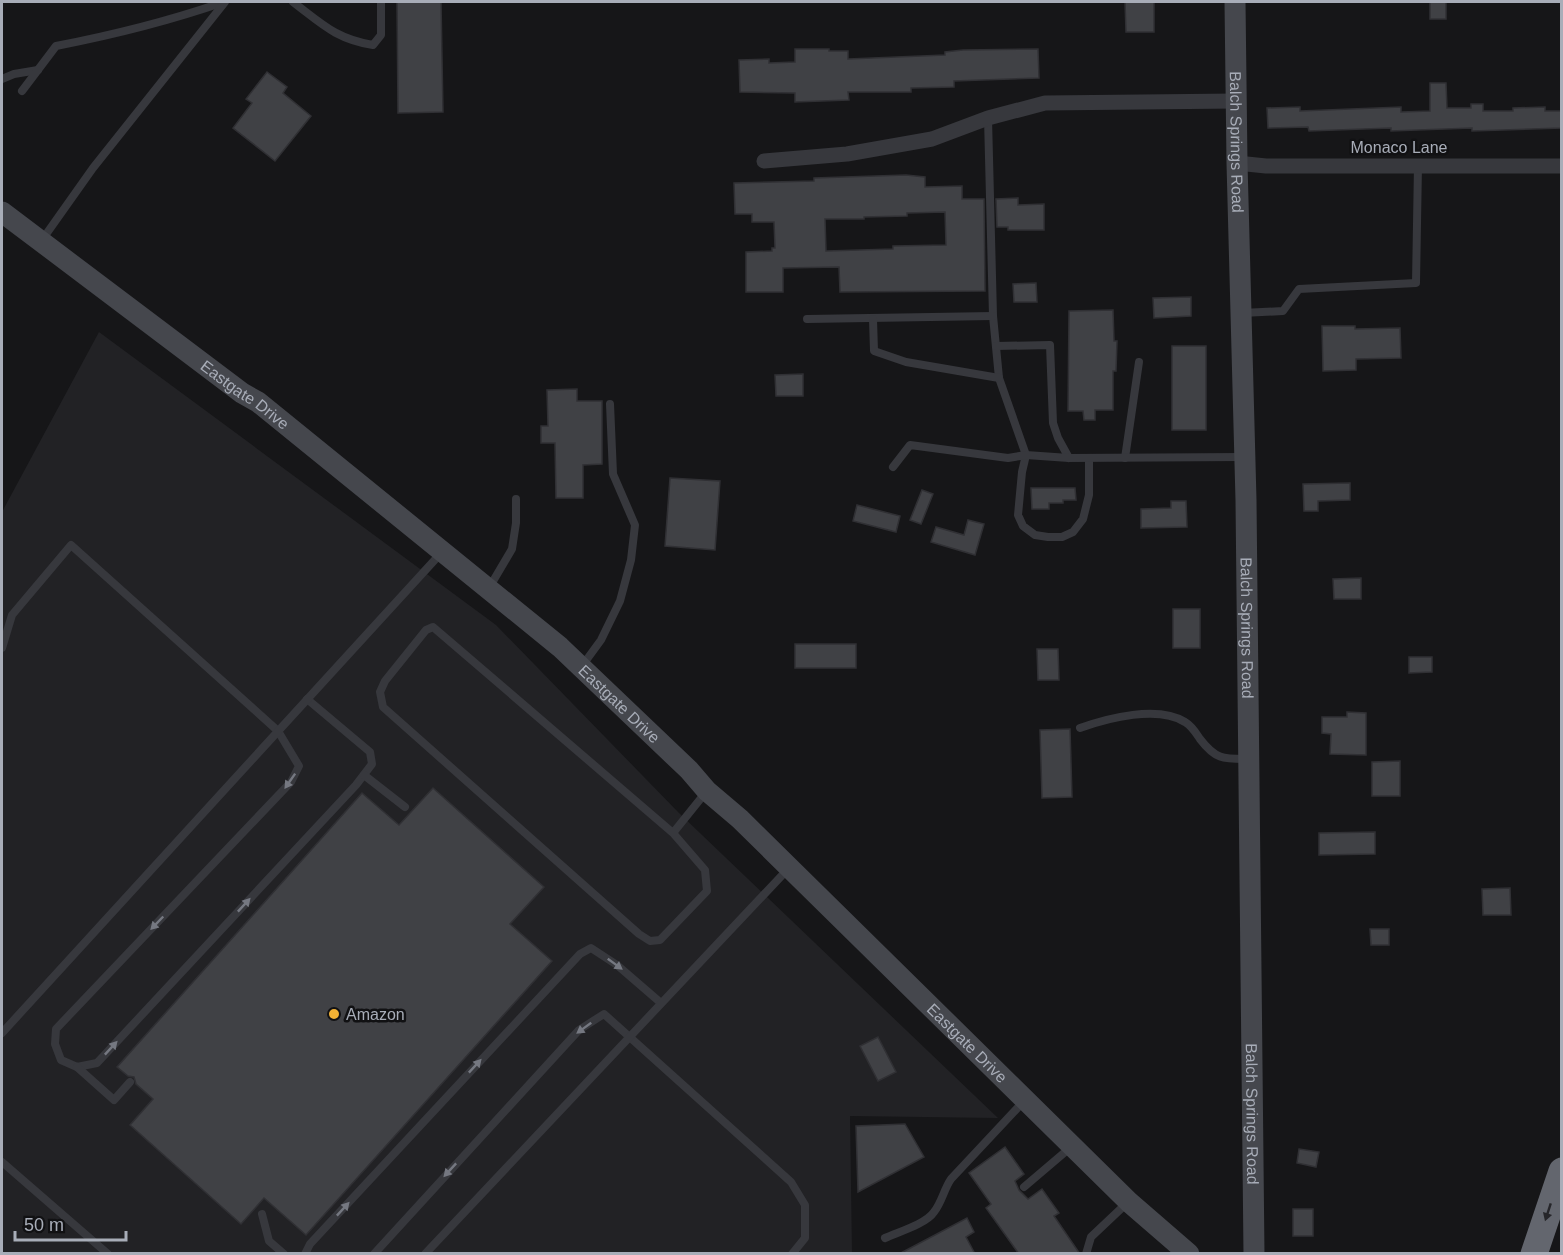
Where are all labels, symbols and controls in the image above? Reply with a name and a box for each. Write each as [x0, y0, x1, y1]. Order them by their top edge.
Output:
street label: Balch Springs Road [1227, 71, 1247, 213]
street label: Monaco Lane [1351, 139, 1448, 156]
street label: Eastgate Drive [198, 357, 293, 432]
street label: Balch Springs Road [1238, 557, 1257, 699]
street label: Eastgate Drive [576, 661, 663, 746]
one-way arrow [284, 772, 296, 788]
one-way arrow [237, 898, 251, 913]
one-way arrow [151, 915, 164, 930]
one-way arrow [607, 958, 623, 970]
street label: Eastgate Drive [924, 1000, 1011, 1086]
place label: Amazon [346, 1006, 405, 1023]
marker: Amazon [327, 1007, 341, 1021]
one-way arrow [576, 1022, 592, 1034]
one-way arrow [104, 1041, 117, 1056]
street label: Balch Springs Road [1243, 1043, 1262, 1185]
one-way arrow [468, 1059, 482, 1074]
one-way arrow [444, 1162, 457, 1177]
one-way arrow [335, 1203, 349, 1217]
one-way arrow [1542, 1203, 1552, 1221]
scale bar [15, 1204, 126, 1242]
text: 50 m [24, 1215, 64, 1235]

